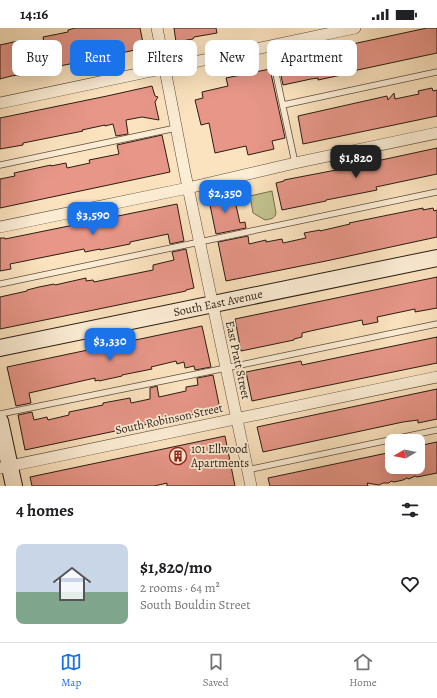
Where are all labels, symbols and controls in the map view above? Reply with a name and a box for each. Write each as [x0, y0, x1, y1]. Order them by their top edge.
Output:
text: 14:16 [20, 4, 48, 24]
chip: Buy [12, 40, 62, 76]
chip: Rent [70, 40, 125, 76]
chip: Filters [133, 40, 197, 76]
chip: New [205, 40, 259, 76]
chip: Apartment [267, 40, 357, 76]
pin: $1,820 [323, 145, 389, 179]
text: $1,820 [339, 149, 373, 166]
pin: $2,350 [192, 180, 258, 214]
text: $2,350 [208, 184, 242, 201]
pin: $3,590 [60, 202, 126, 236]
text: $3,590 [76, 206, 110, 223]
street label: South East Avenue [172, 286, 264, 320]
street label: East Pratt Street [222, 319, 254, 401]
pin: $3,330 [77, 328, 143, 362]
text: $3,330 [94, 332, 126, 349]
street label: South Robinson Street [114, 400, 224, 438]
north arrow [385, 434, 425, 474]
map controls [385, 434, 425, 474]
place label: 101 Ellwood Apartments [190, 441, 249, 471]
building icon: 101 Ellwood Apartments [168, 446, 188, 466]
text: 4 homes [16, 499, 74, 522]
icon: filters [399, 499, 421, 521]
text: $1,820/mo [140, 556, 212, 579]
icon: home [48, 560, 96, 608]
icon: heart [399, 573, 421, 595]
text: 2 rooms · 64 m² [140, 579, 220, 596]
text: South Bouldin Street [140, 596, 251, 613]
tab: Map [60, 651, 82, 690]
tab: Saved [203, 651, 229, 690]
tab: Home [349, 651, 377, 690]

